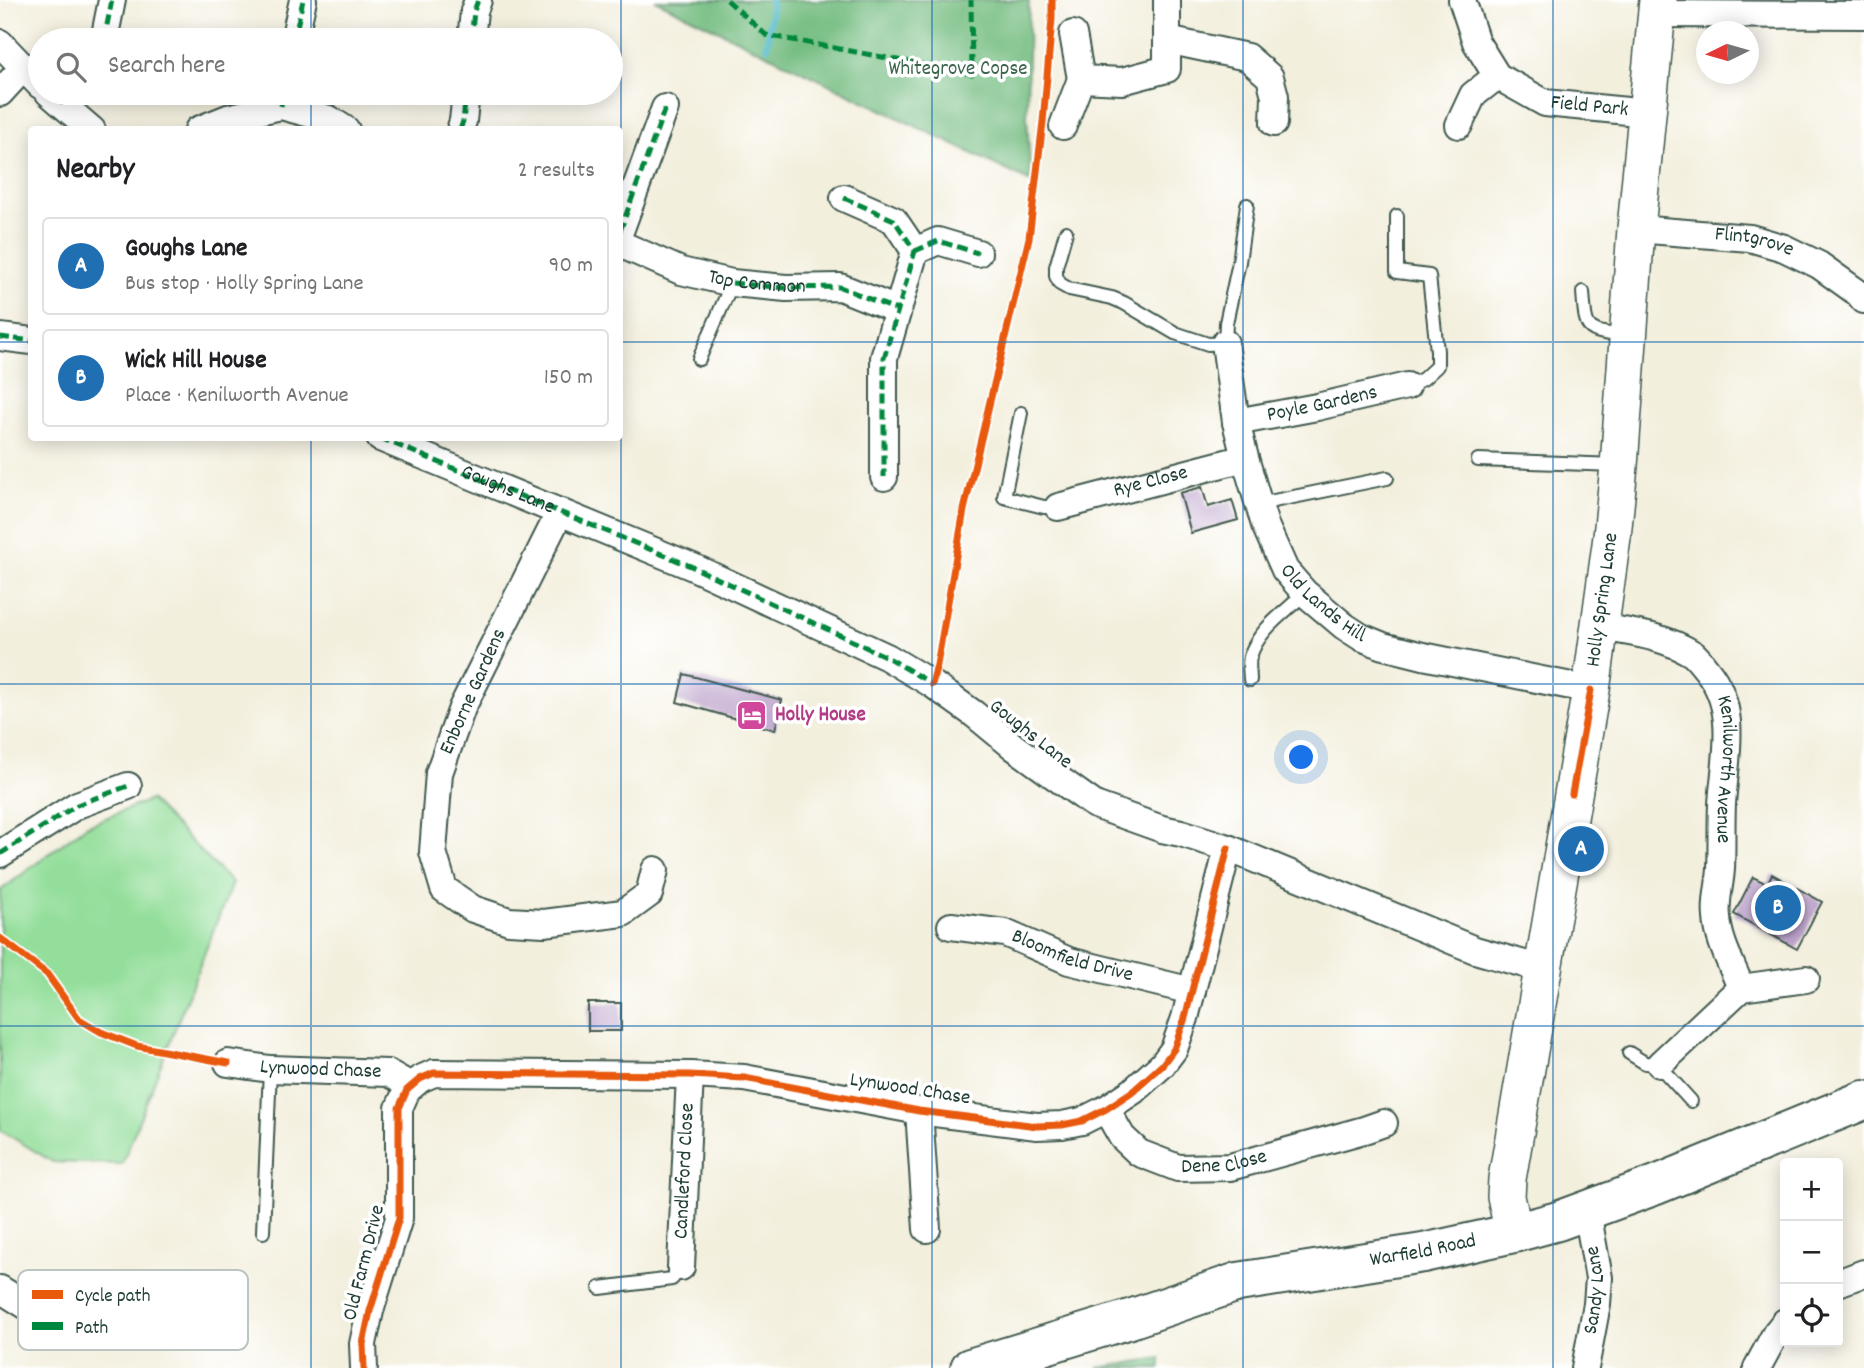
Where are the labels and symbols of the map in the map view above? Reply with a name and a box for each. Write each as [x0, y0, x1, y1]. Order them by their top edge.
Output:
north arrow [1696, 21, 1759, 84]
park label: Whitegrove Copse [888, 55, 1028, 85]
street label: Field Park [1549, 89, 1630, 126]
street label: Flintgrove [1714, 220, 1799, 266]
street label: Top Common [705, 263, 806, 303]
street label: Poyle Gardens [1265, 378, 1381, 431]
street label: Goughs Lane [456, 458, 559, 523]
street label: Rye Close [1110, 459, 1191, 507]
street label: Holly Spring Lane [1579, 531, 1627, 669]
street label: Old Lands Hill [1272, 558, 1370, 652]
street label: Enborne Gardens [433, 624, 515, 760]
street label: Kenilworth Avenue [1706, 692, 1743, 843]
street label: Goughs Lane [982, 693, 1078, 777]
hotel icon: Holly House [735, 699, 769, 733]
place label: Holly House [775, 701, 866, 731]
your location [1284, 740, 1318, 774]
pin: A [1558, 823, 1604, 875]
pin: B [1755, 882, 1801, 934]
street label: Bloomfield Drive [1006, 922, 1136, 991]
street label: Lynwood Chase [258, 1053, 382, 1088]
street label: Lynwood Chase [848, 1066, 972, 1114]
street label: Candleford Close [667, 1102, 704, 1240]
street label: Dene Close [1181, 1142, 1271, 1183]
street label: Old Farm Drive [336, 1202, 394, 1324]
street label: Warfield Road [1368, 1227, 1479, 1276]
street label: Sandy Lane [1577, 1243, 1614, 1337]
legend [18, 1270, 248, 1350]
text: Cycle path [75, 1284, 150, 1311]
text: Path [75, 1316, 108, 1343]

